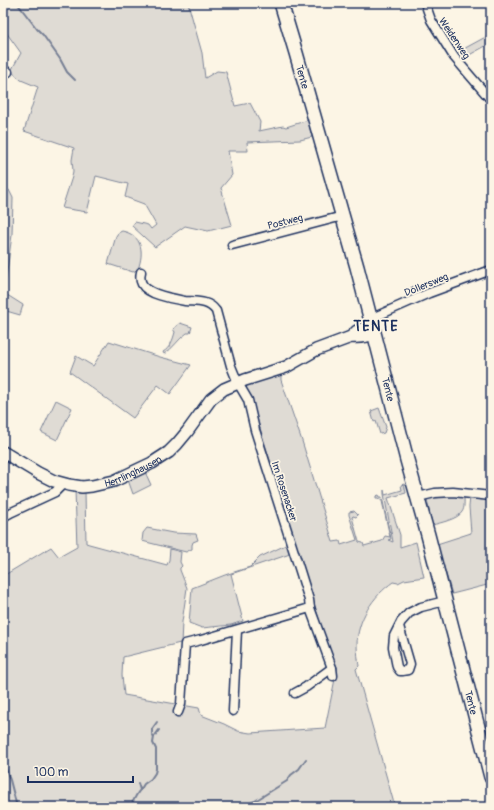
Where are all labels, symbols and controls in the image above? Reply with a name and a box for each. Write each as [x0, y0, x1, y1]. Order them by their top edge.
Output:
street label: Weidenweg [436, 16, 472, 62]
street label: Tente [293, 64, 311, 90]
street label: Postweg [266, 212, 304, 232]
street label: Döllersweg [403, 271, 450, 299]
district label: TENTE [353, 318, 398, 335]
street label: Tente [379, 376, 397, 403]
street label: Herrlinghausen [103, 453, 164, 490]
street label: Im Rosenacker [269, 460, 300, 523]
street label: Tente [462, 689, 479, 716]
scale bar [28, 758, 133, 784]
text: 100 m [34, 765, 69, 780]

